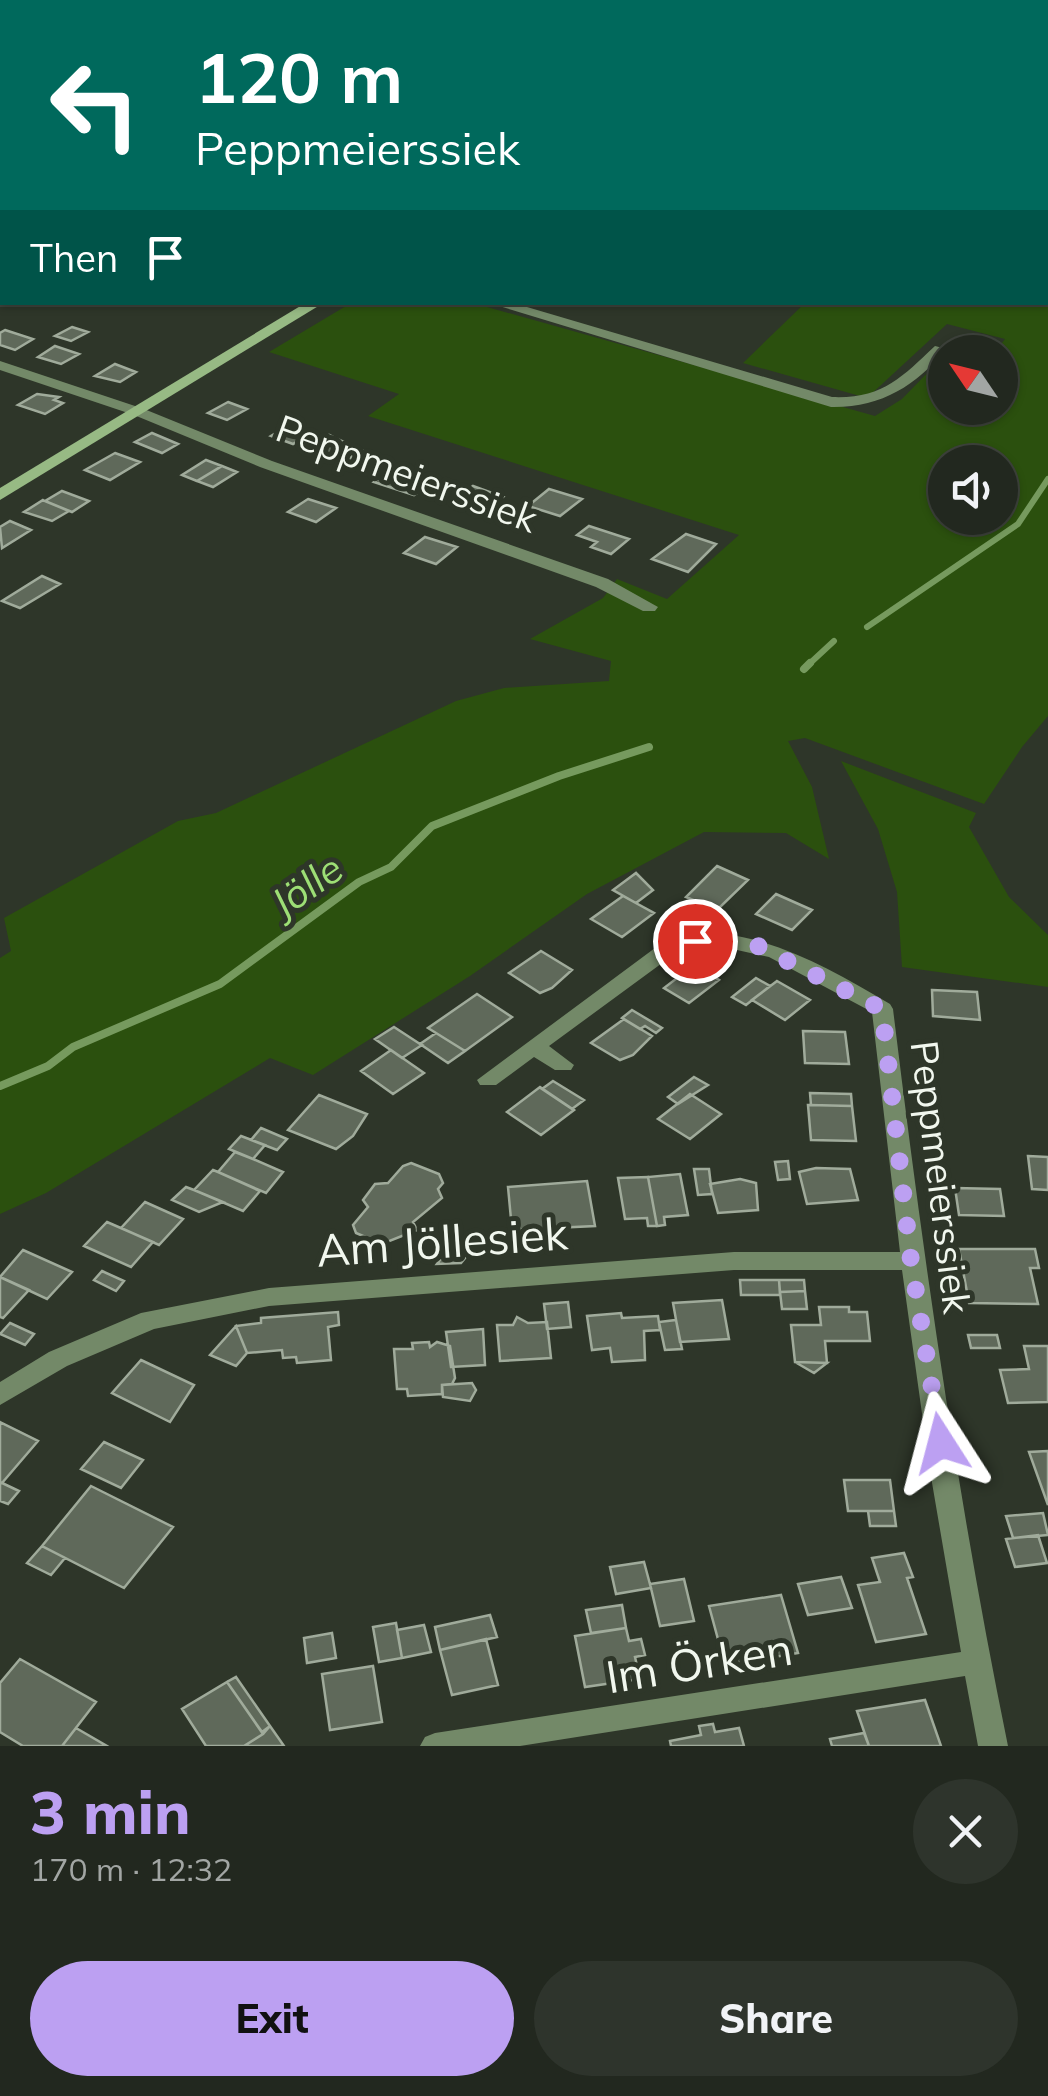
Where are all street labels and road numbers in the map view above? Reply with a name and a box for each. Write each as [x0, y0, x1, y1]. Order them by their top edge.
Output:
street label: Peppmeierssiek [270, 404, 545, 543]
street label: Peppmeierssiek [900, 1038, 982, 1317]
street label: Am Jöllesiek [315, 1204, 570, 1278]
street label: Im Örken [602, 1620, 796, 1704]

